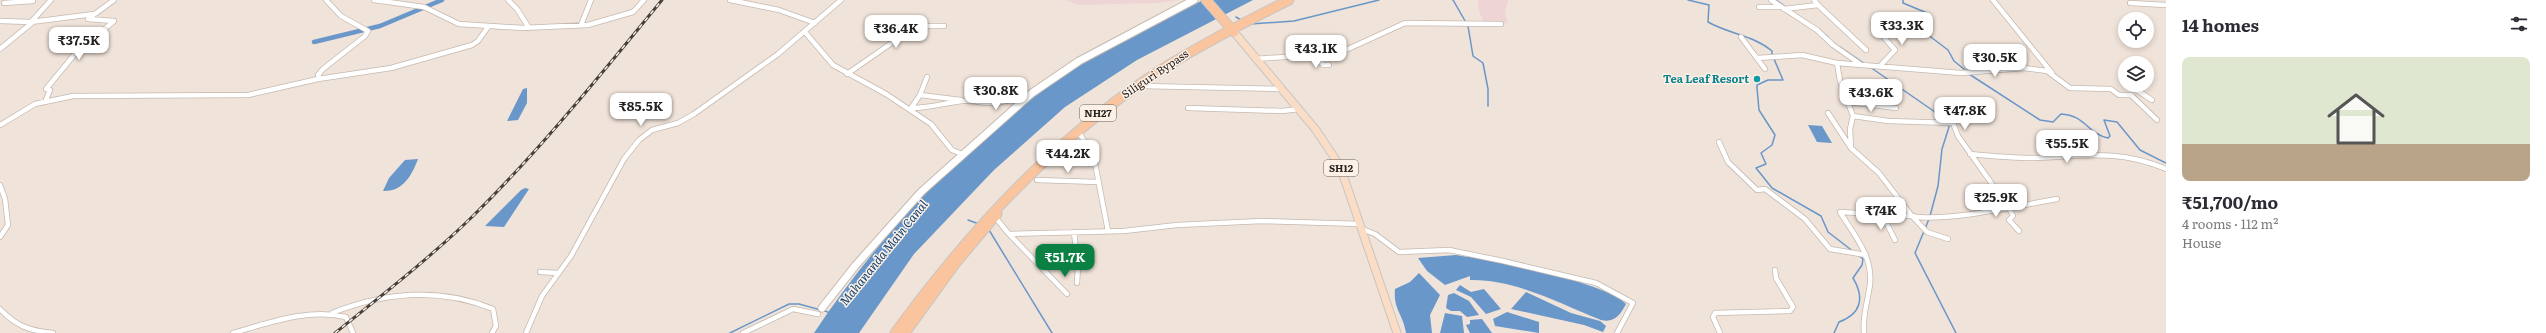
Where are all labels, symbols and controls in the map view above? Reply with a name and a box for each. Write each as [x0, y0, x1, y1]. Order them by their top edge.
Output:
pin: ₹33.3K [1869, 12, 1935, 46]
map controls [2118, 12, 2154, 92]
button: locate [2118, 12, 2154, 48]
text: 14 homes [2182, 12, 2259, 37]
icon: filters [2508, 13, 2530, 35]
pin: ₹36.4K [863, 15, 929, 49]
text: ₹33.3K [1880, 15, 1924, 34]
text: ₹36.4K [874, 18, 918, 37]
pin: ₹37.5K [46, 27, 112, 61]
text: ₹37.5K [58, 30, 100, 49]
pin: ₹43.1K [1283, 35, 1349, 69]
text: ₹43.1K [1295, 38, 1337, 57]
pin: ₹30.5K [1962, 44, 2028, 78]
street label: Siliguri Bypass [1118, 45, 1191, 102]
text: ₹30.5K [1973, 47, 2017, 66]
button: layers [2118, 56, 2154, 92]
place label: Tea Leaf Resort [1663, 70, 1749, 86]
marker: Tea Leaf Resort [1752, 74, 1762, 84]
pin: ₹30.8K [963, 77, 1029, 111]
pin: ₹43.6K [1838, 79, 1904, 113]
text: ₹30.8K [973, 80, 1019, 99]
text: ₹43.6K [1848, 82, 1894, 101]
icon: home [2320, 83, 2392, 155]
pin: ₹85.5K [608, 93, 674, 127]
text: ₹85.5K [619, 96, 663, 115]
pin: ₹47.8K [1932, 97, 1998, 131]
text: ₹47.8K [1943, 100, 1987, 119]
road number: NH27 [1080, 105, 1116, 121]
pin: ₹55.5K [2034, 130, 2100, 164]
text: ₹55.5K [2045, 133, 2089, 152]
pin: ₹44.2K [1035, 140, 1101, 174]
text: ₹44.2K [1045, 143, 1091, 162]
road number: SH12 [1324, 160, 1358, 176]
pin: ₹25.9K [1963, 184, 2029, 218]
text: ₹25.9K [1974, 187, 2018, 206]
text: ₹51,700/mo [2182, 189, 2278, 214]
water label: Mahananda Main Canal [835, 195, 932, 309]
pin: ₹74K [1857, 197, 1905, 231]
text: ₹74K [1865, 200, 1897, 219]
text: 4 rooms · 112 m² [2182, 214, 2278, 233]
text: House [2182, 233, 2221, 252]
pin: ₹51.7K [1032, 244, 1098, 278]
text: ₹51.7K [1044, 247, 1086, 266]

